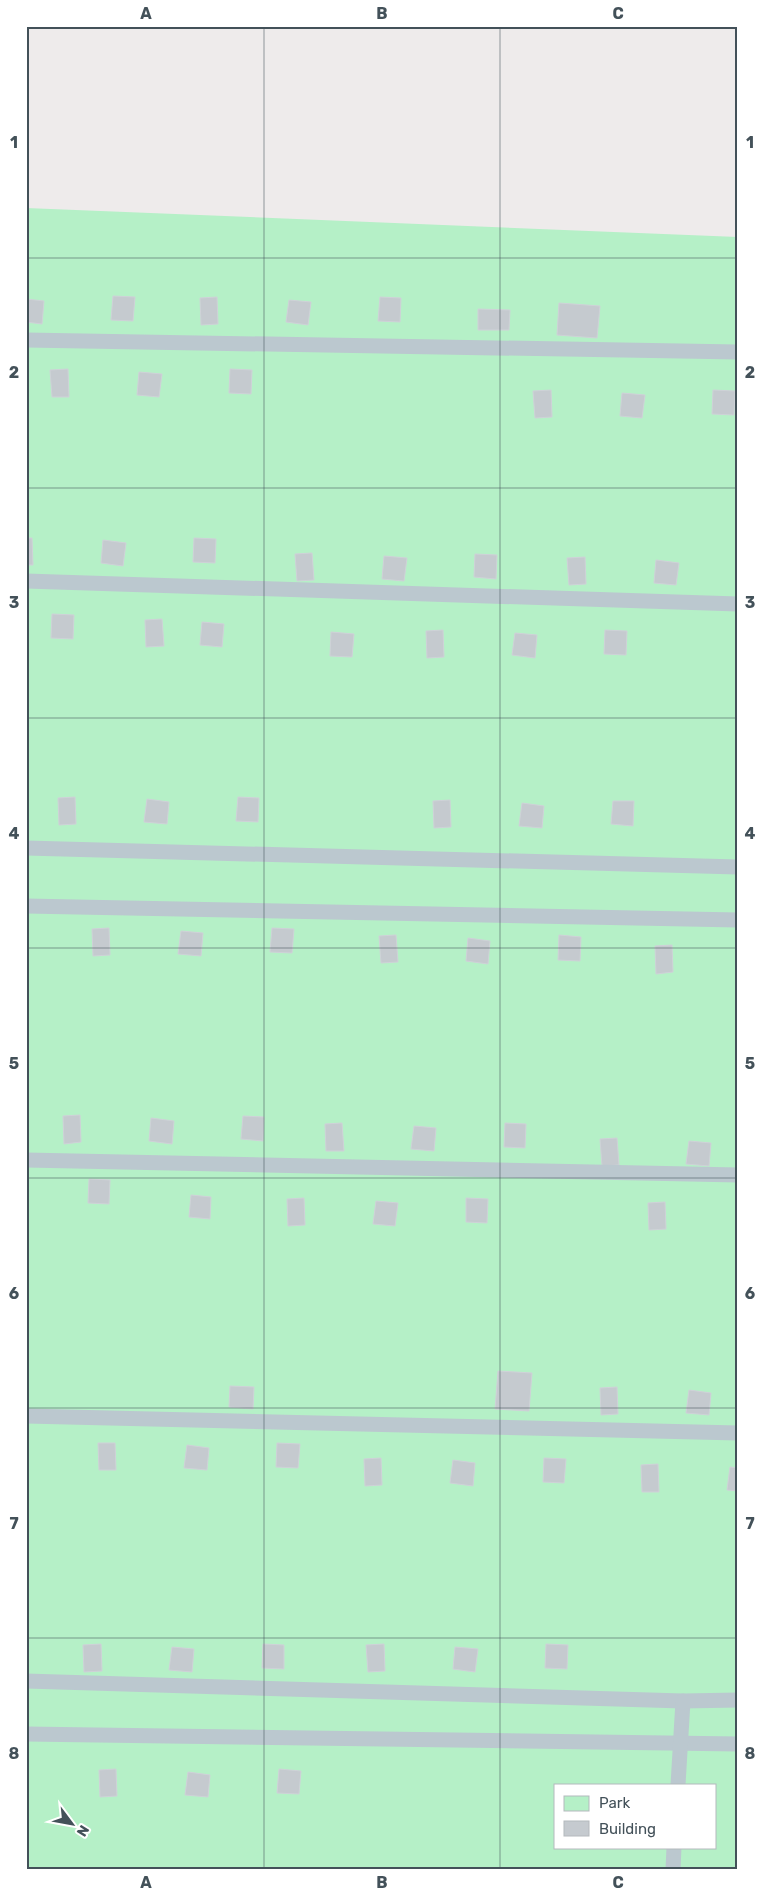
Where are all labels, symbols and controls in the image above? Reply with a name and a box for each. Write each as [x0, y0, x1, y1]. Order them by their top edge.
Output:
text: A [140, 4, 152, 23]
text: B [376, 4, 388, 23]
text: C [612, 4, 624, 23]
text: 1 [10, 133, 18, 152]
text: 1 [746, 133, 754, 152]
text: 2 [9, 363, 19, 382]
text: 2 [745, 363, 755, 382]
text: 3 [9, 593, 19, 612]
text: 3 [745, 593, 755, 612]
text: 4 [9, 824, 20, 843]
text: 4 [745, 824, 756, 843]
text: 5 [9, 1054, 19, 1073]
text: 5 [745, 1054, 755, 1073]
text: 6 [9, 1284, 19, 1303]
text: 6 [745, 1284, 755, 1303]
text: 7 [9, 1514, 19, 1533]
text: 7 [745, 1514, 755, 1533]
text: 8 [9, 1744, 20, 1763]
text: 8 [745, 1744, 756, 1763]
legend [554, 1784, 716, 1848]
text: Park [599, 1794, 630, 1812]
north arrow [48, 1798, 98, 1848]
text: Building [599, 1820, 656, 1838]
text: N [73, 1822, 92, 1839]
text: A [140, 1873, 152, 1892]
text: B [376, 1873, 388, 1892]
text: C [612, 1873, 624, 1892]

